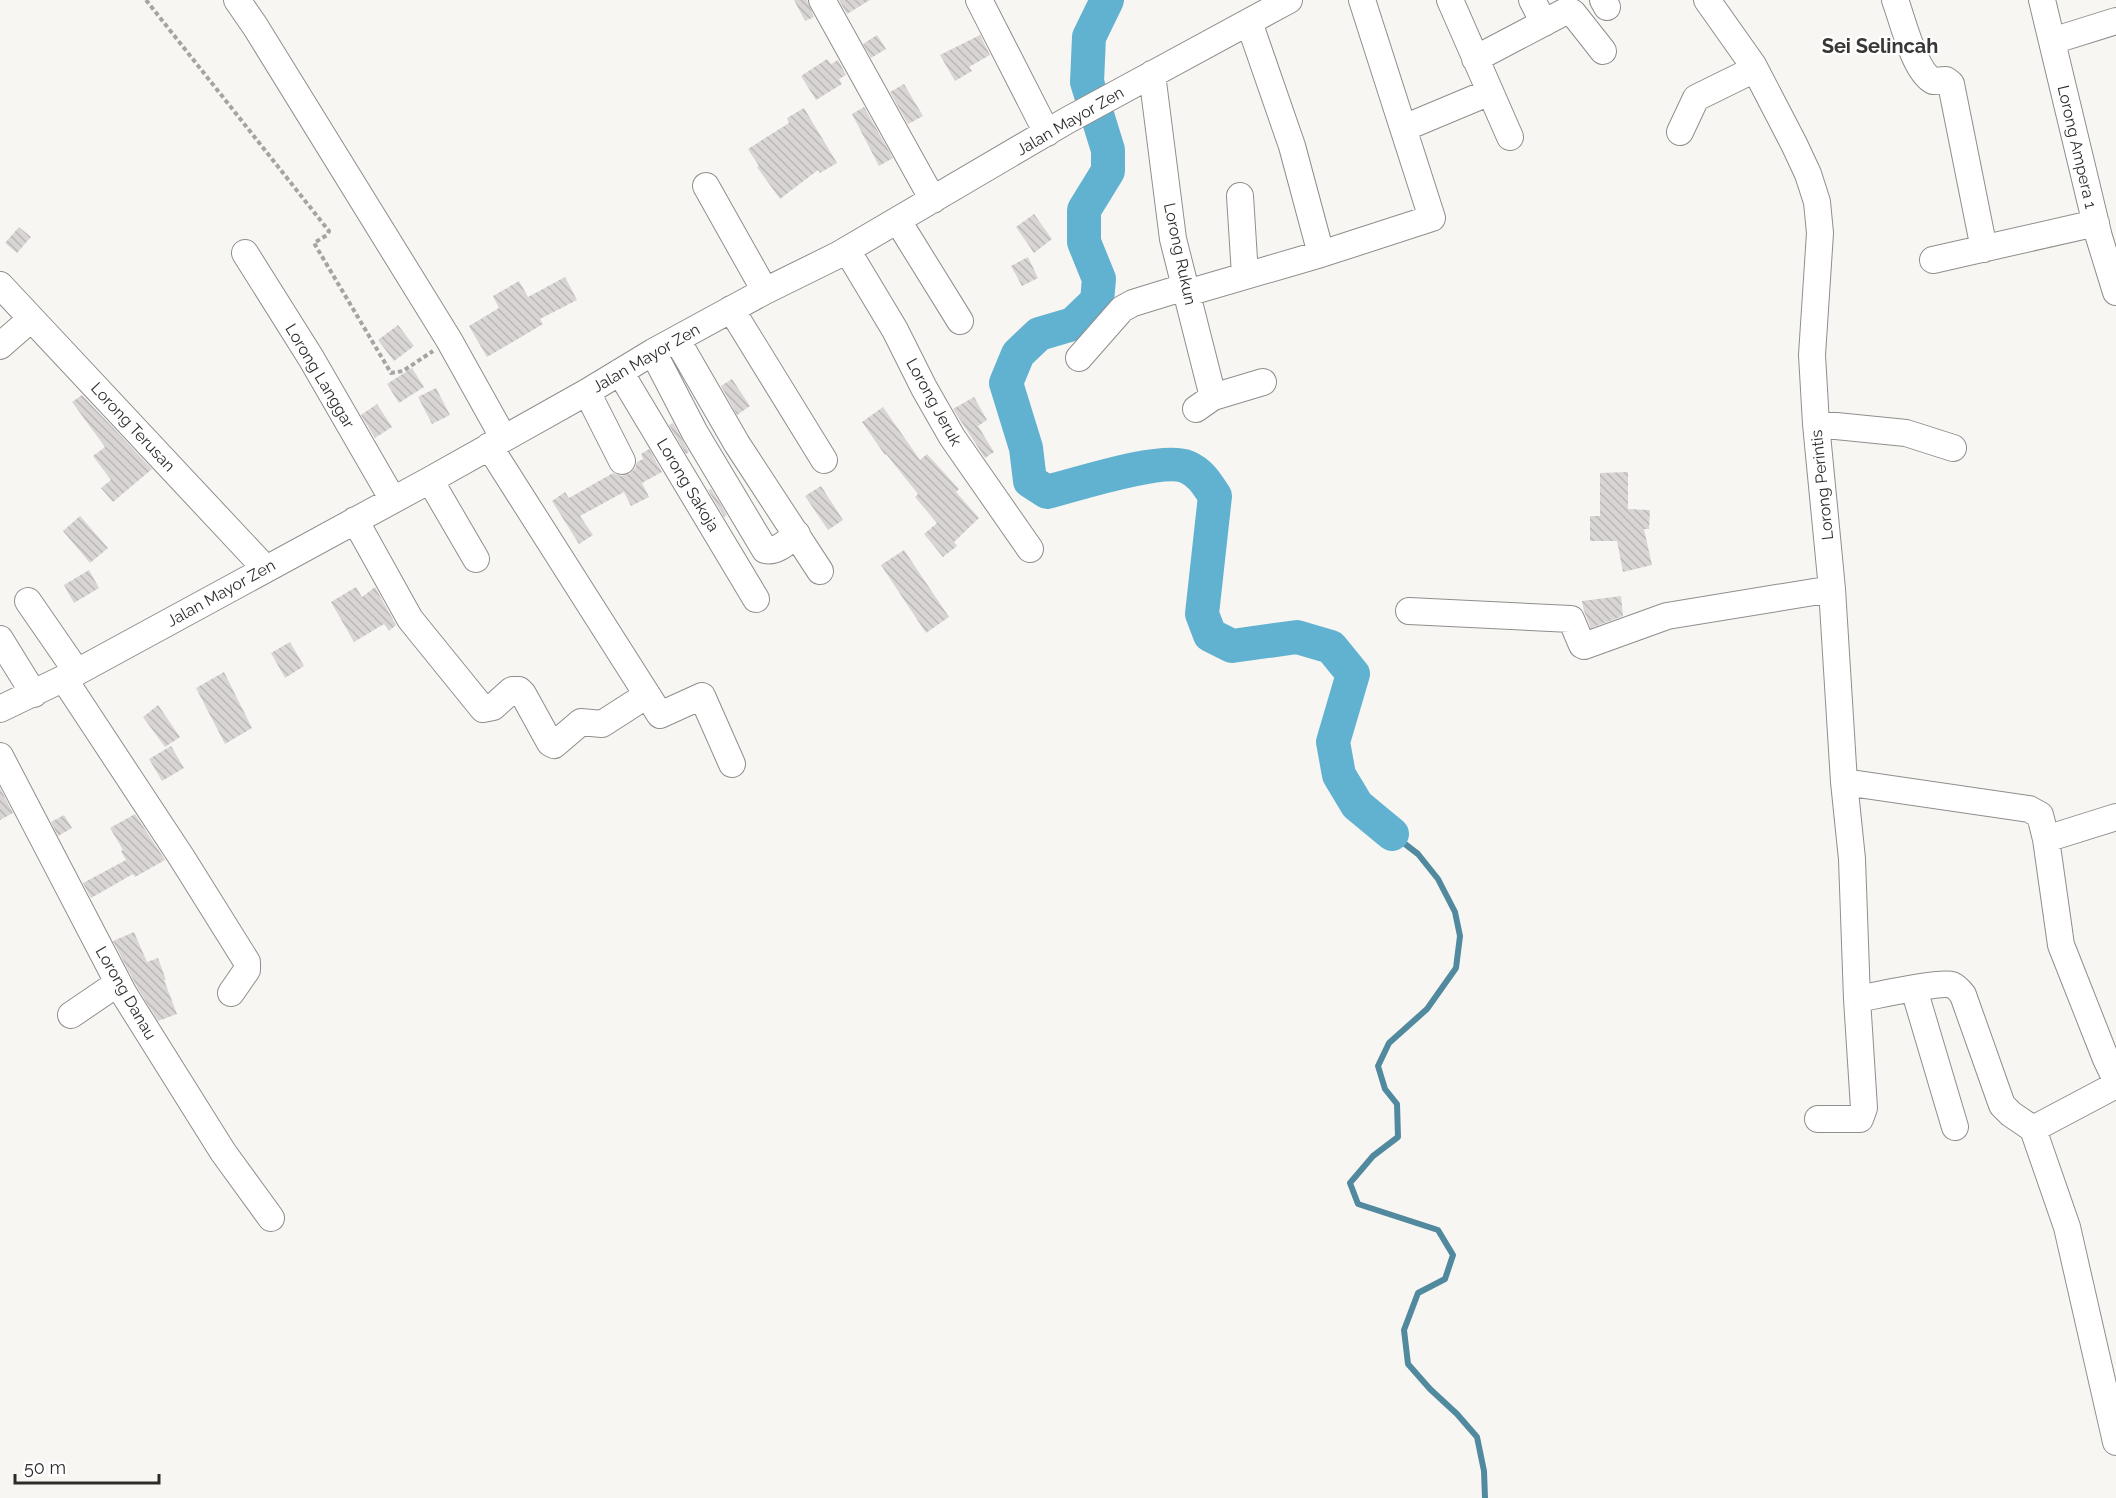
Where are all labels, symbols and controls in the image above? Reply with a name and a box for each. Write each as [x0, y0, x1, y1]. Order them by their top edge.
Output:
district label: Sei Selincah [1822, 34, 1938, 58]
street label: Jalan Mayor Zen [1013, 83, 1127, 159]
street label: Lorong Ampera 1 [2054, 83, 2101, 211]
street label: Lorong Rukun [1160, 201, 1200, 307]
street label: Lorong Langgar [281, 320, 359, 432]
street label: Jalan Mayor Zen [589, 320, 703, 396]
street label: Lorong Jeruk [902, 355, 966, 449]
street label: Lorong Terusan [87, 379, 179, 475]
street label: Lorong Perintis [1807, 429, 1837, 541]
street label: Lorong Sakoja [653, 435, 723, 535]
street label: Jalan Mayor Zen [164, 555, 278, 631]
street label: Lorong Danau [92, 943, 160, 1043]
scale bar [15, 1447, 159, 1485]
text: 50 m [24, 1457, 66, 1478]

